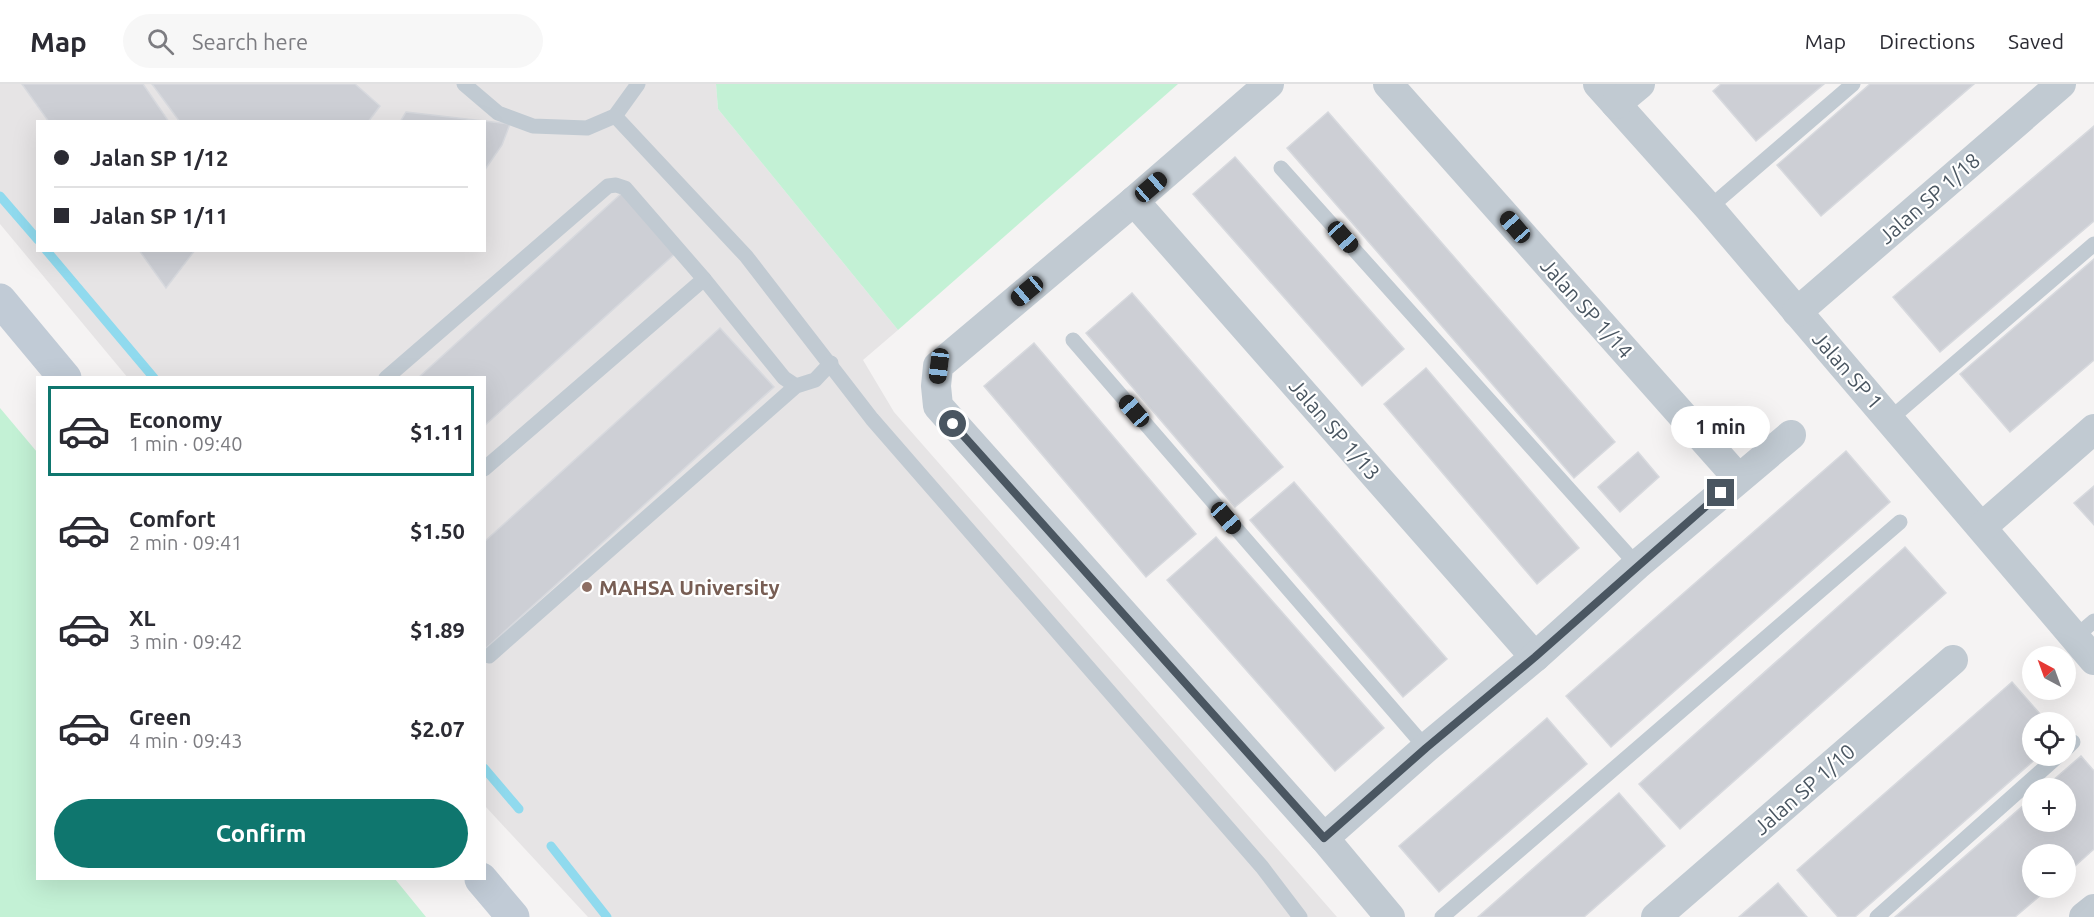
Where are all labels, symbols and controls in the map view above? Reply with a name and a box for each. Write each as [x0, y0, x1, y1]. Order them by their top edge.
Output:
search box [123, 14, 543, 68]
icon: search [144, 25, 177, 58]
text: Map [30, 26, 87, 57]
text: Search here [192, 29, 308, 54]
text: Map [1805, 29, 1846, 53]
text: Directions [1879, 29, 1975, 53]
text: Saved [2008, 29, 2064, 53]
text: Jalan SP 1/12 [90, 145, 228, 170]
street label: Jalan SP 1/18 [1874, 148, 1984, 248]
car [1132, 168, 1170, 206]
text: Jalan SP 1/11 [90, 203, 228, 228]
car [1496, 208, 1534, 246]
car [1324, 218, 1362, 256]
street label: Jalan SP 1/14 [1536, 253, 1638, 363]
car [1007, 273, 1047, 309]
street label: Jalan SP 1 [1808, 326, 1888, 414]
car [928, 347, 950, 385]
street label: Jalan SP 1/13 [1285, 374, 1385, 484]
car [1115, 392, 1153, 430]
icon: car [57, 404, 111, 458]
callout: 1 min [1672, 406, 1770, 448]
text: Economy [129, 407, 222, 432]
route start [939, 410, 966, 437]
text: 1 min [1695, 415, 1746, 438]
text: $1.11 [410, 419, 465, 444]
text: 1 min · 09:40 [129, 432, 243, 455]
route end [1707, 479, 1734, 506]
car [1207, 499, 1245, 537]
icon: car [57, 503, 111, 557]
text: Comfort [129, 506, 216, 531]
text: $1.50 [410, 518, 465, 543]
text: 2 min · 09:41 [129, 531, 243, 554]
place label: MAHSA University [599, 575, 780, 599]
marker: MAHSA University [580, 580, 594, 594]
icon: car [57, 602, 111, 656]
text: XL [129, 605, 156, 630]
text: $1.89 [410, 617, 465, 642]
text: 3 min · 09:42 [129, 630, 243, 653]
north arrow [2022, 646, 2076, 700]
map controls [2022, 646, 2076, 898]
icon: car [57, 701, 111, 755]
text: Green [129, 704, 191, 729]
button: locate [2022, 712, 2076, 766]
text: $2.07 [410, 716, 465, 741]
text: 4 min · 09:43 [129, 729, 243, 752]
street label: Jalan SP 1/10 [1749, 739, 1859, 839]
button: + [2022, 778, 2076, 832]
button: Confirm [54, 799, 468, 868]
button: − [2022, 844, 2076, 898]

